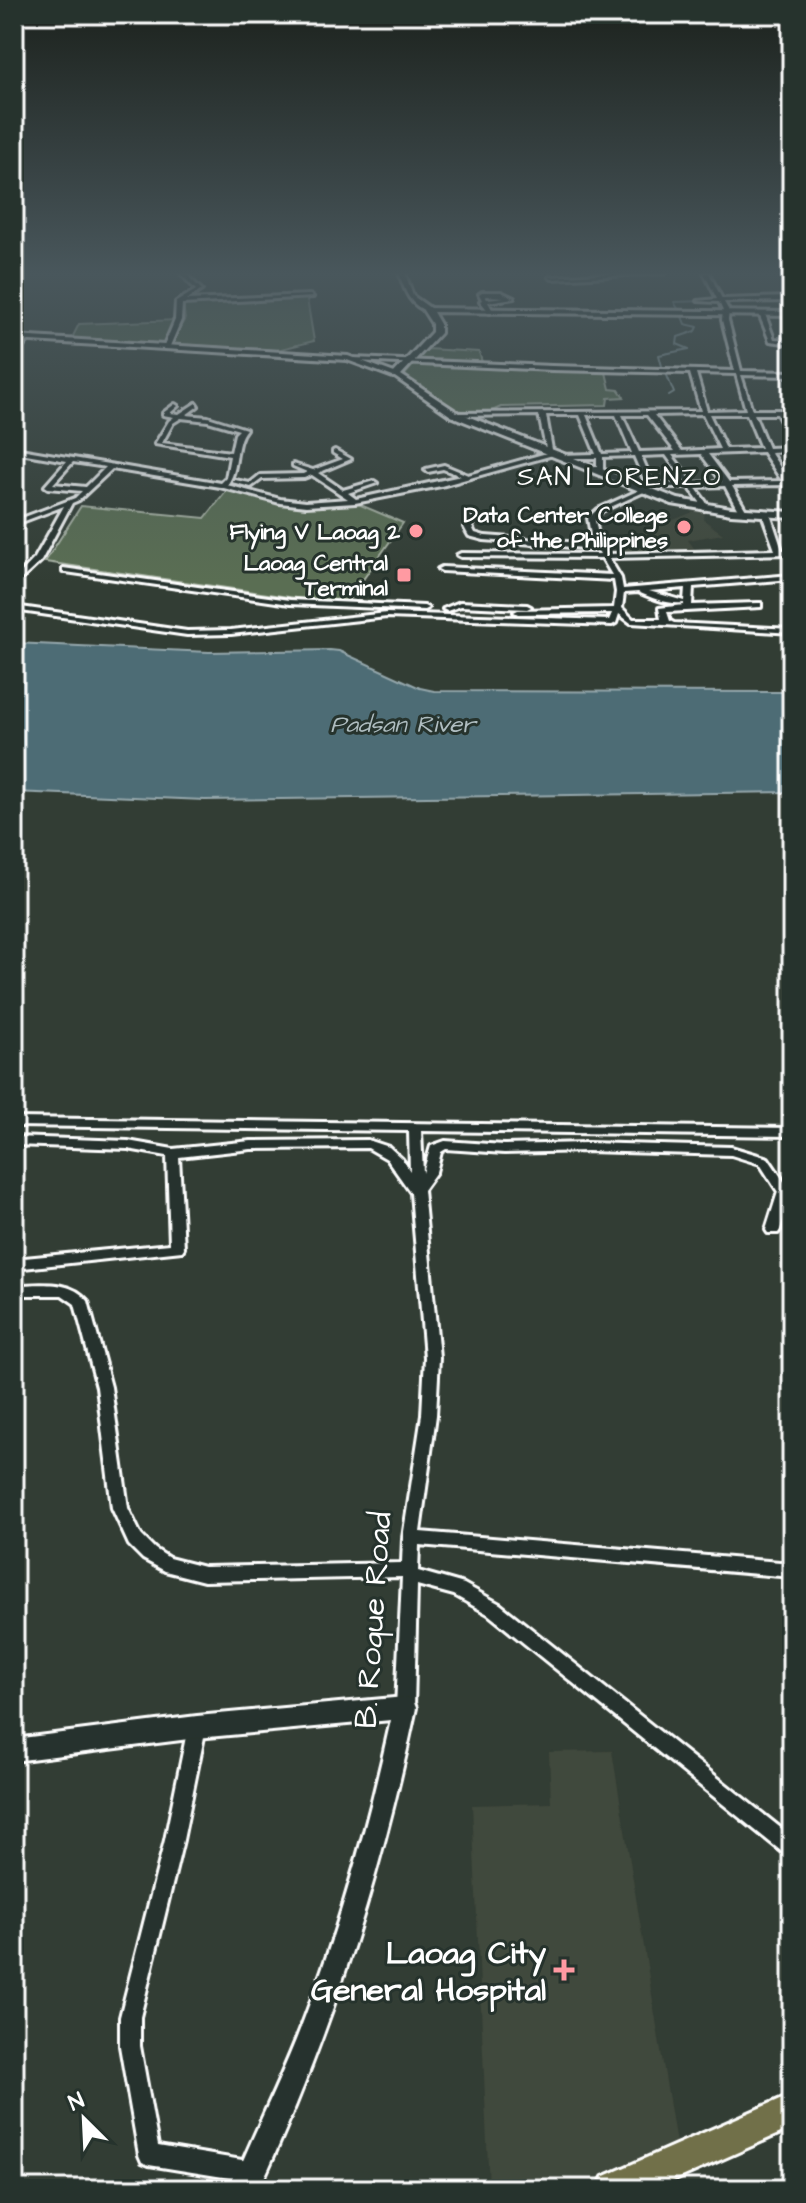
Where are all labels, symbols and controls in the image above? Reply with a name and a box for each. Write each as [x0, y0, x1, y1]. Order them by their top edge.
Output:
district label: SAN LORENZO [517, 459, 723, 495]
place label: Data Center College of the Philippines [463, 500, 668, 556]
place label: Flying V Laoag 2 [229, 517, 400, 550]
marker: Data Center College of the Philippines [675, 518, 693, 536]
marker: Flying V Laoag 2 [407, 522, 425, 540]
place label: Laoag Central Terminal [244, 548, 389, 604]
marker: Laoag Central Terminal [395, 566, 413, 584]
water label: Padsan River [330, 708, 478, 742]
street label: B. Roque Road [343, 1510, 404, 1730]
place label: Laoag City General Hospital [311, 1931, 546, 2013]
marker: Laoag City General Hospital [553, 1959, 575, 1981]
north arrow [44, 2079, 124, 2159]
text: N [64, 2085, 89, 2119]

